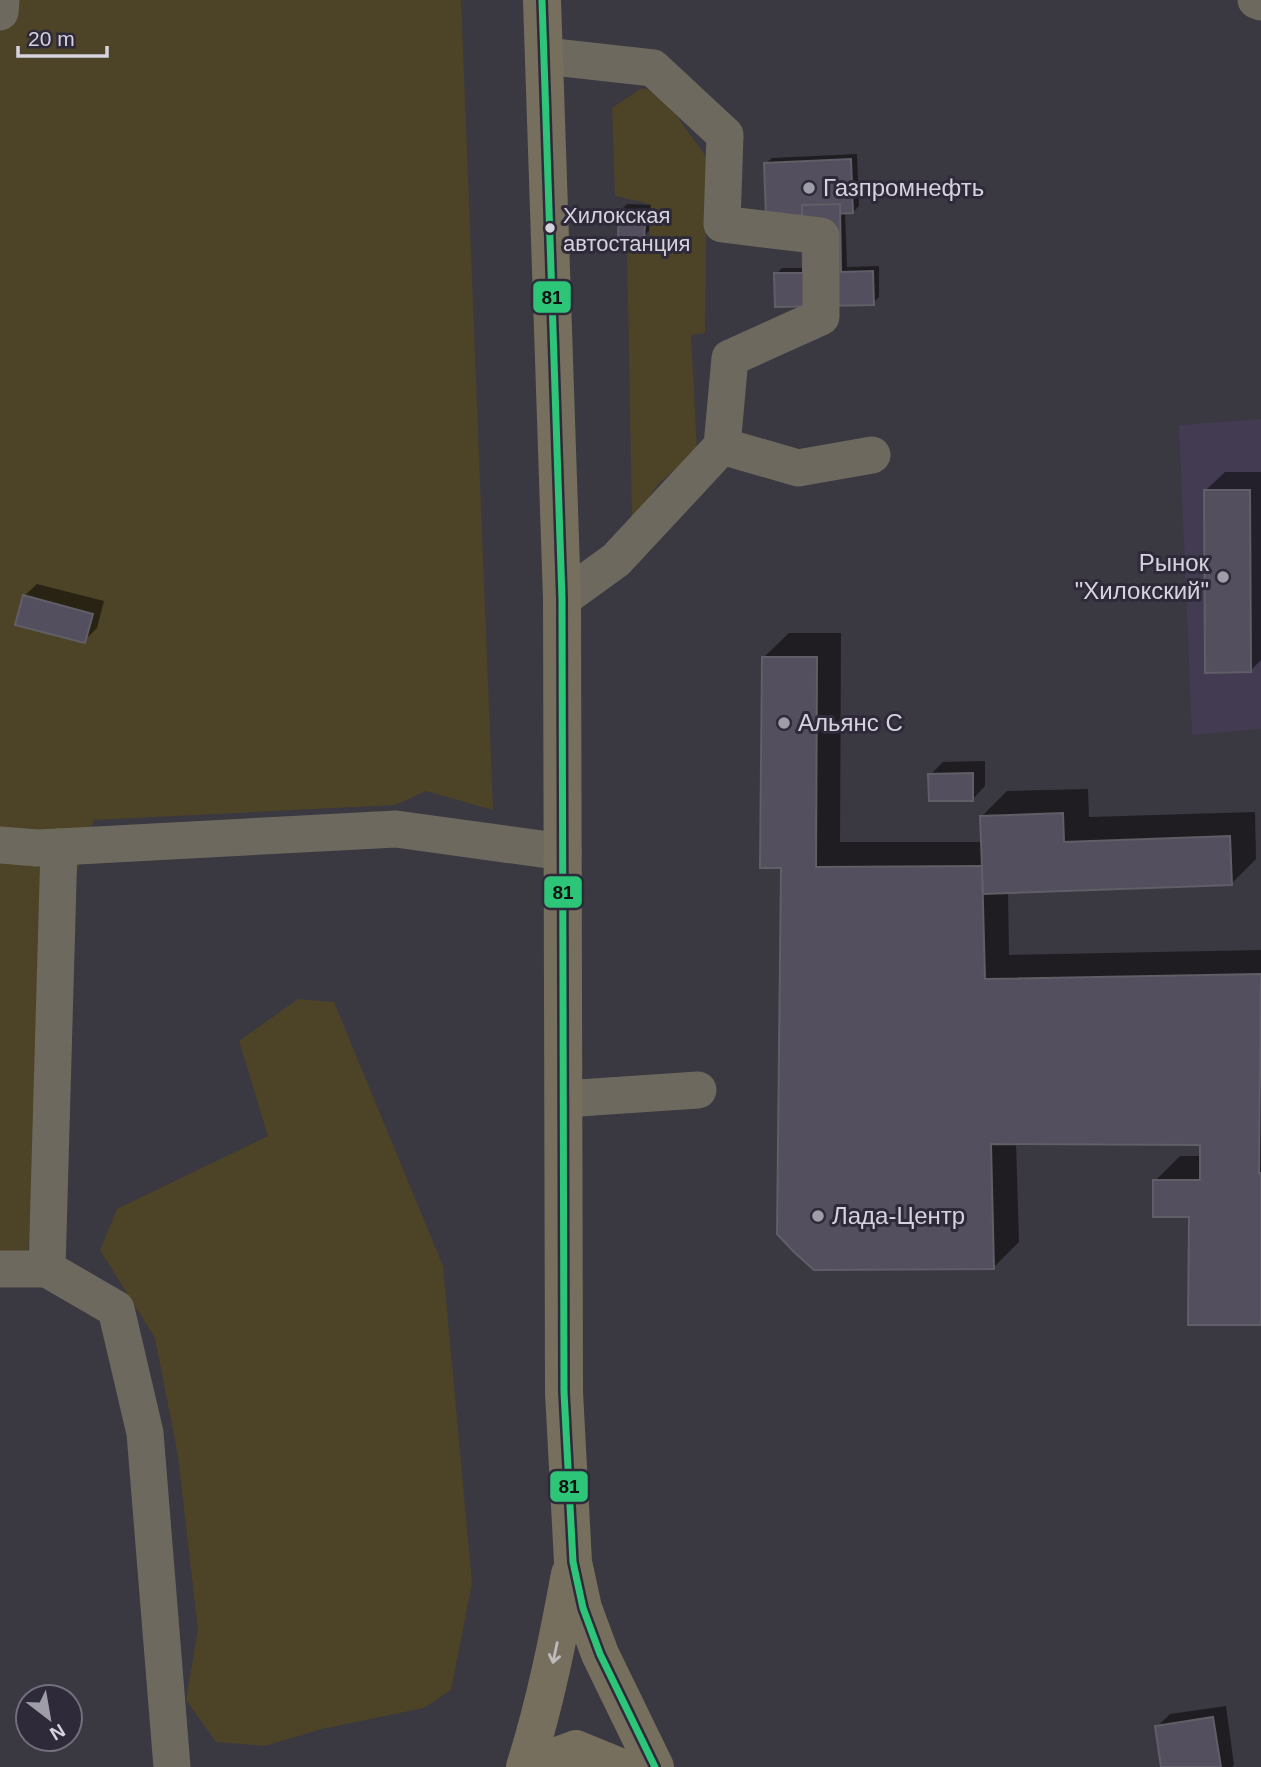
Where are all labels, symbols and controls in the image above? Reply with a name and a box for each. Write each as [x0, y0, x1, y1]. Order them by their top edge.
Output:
scale bar [18, 14, 107, 58]
text: 20 m [28, 27, 75, 50]
place label: Газпромнефть [823, 174, 984, 201]
marker: Газпромнефть [801, 180, 817, 196]
place label: Хилокская автостанция [563, 203, 691, 256]
marker: Хилокская автостанция [543, 221, 557, 235]
line badge: 81 [532, 280, 572, 314]
text: 81 [541, 287, 563, 308]
place label: Рынок "Хилокский" [1075, 549, 1210, 604]
marker: Рынок "Хилокский" [1215, 569, 1231, 585]
place label: Альянс С [798, 709, 903, 736]
marker: Альянс С [776, 715, 792, 731]
line badge: 81 [543, 875, 583, 909]
text: 81 [552, 882, 574, 903]
place label: Лада-Центр [832, 1202, 965, 1229]
marker: Лада-Центр [810, 1208, 826, 1224]
line badge: 81 [549, 1470, 589, 1503]
text: 81 [558, 1476, 580, 1497]
one-way arrow [547, 1641, 561, 1664]
north arrow [14, 1683, 84, 1753]
text: N [46, 1720, 69, 1745]

